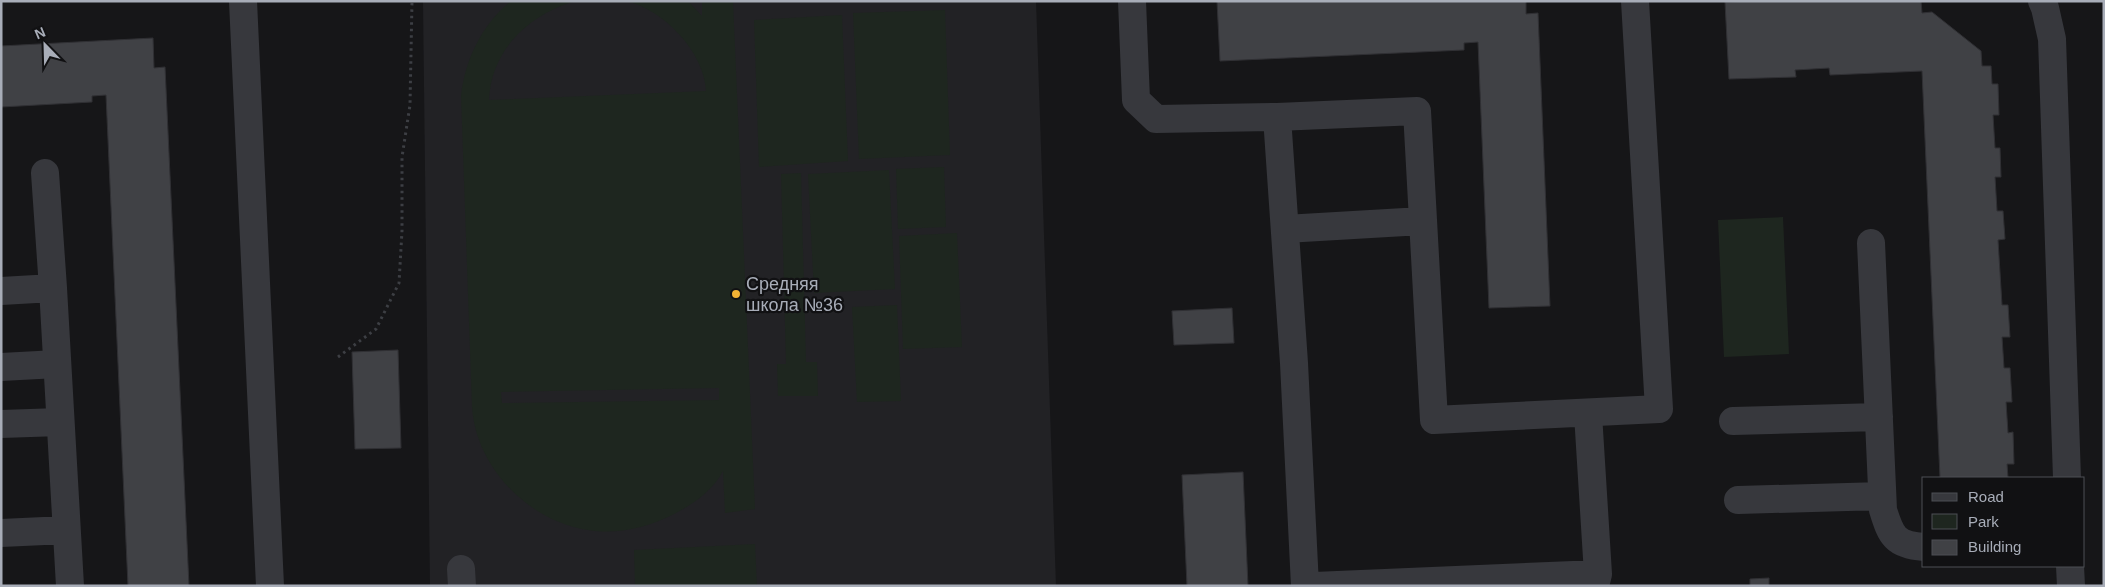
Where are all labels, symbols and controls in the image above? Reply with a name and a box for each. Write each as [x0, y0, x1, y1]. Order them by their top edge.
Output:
north arrow [20, 20, 70, 70]
text: N [32, 24, 48, 42]
place label: Средняя школа №36 [746, 274, 843, 315]
marker: Средняя школа №36 [730, 288, 742, 300]
legend [1922, 477, 2085, 567]
text: Road [1968, 488, 2004, 505]
text: Park [1968, 513, 1999, 530]
text: Building [1968, 538, 2021, 555]

